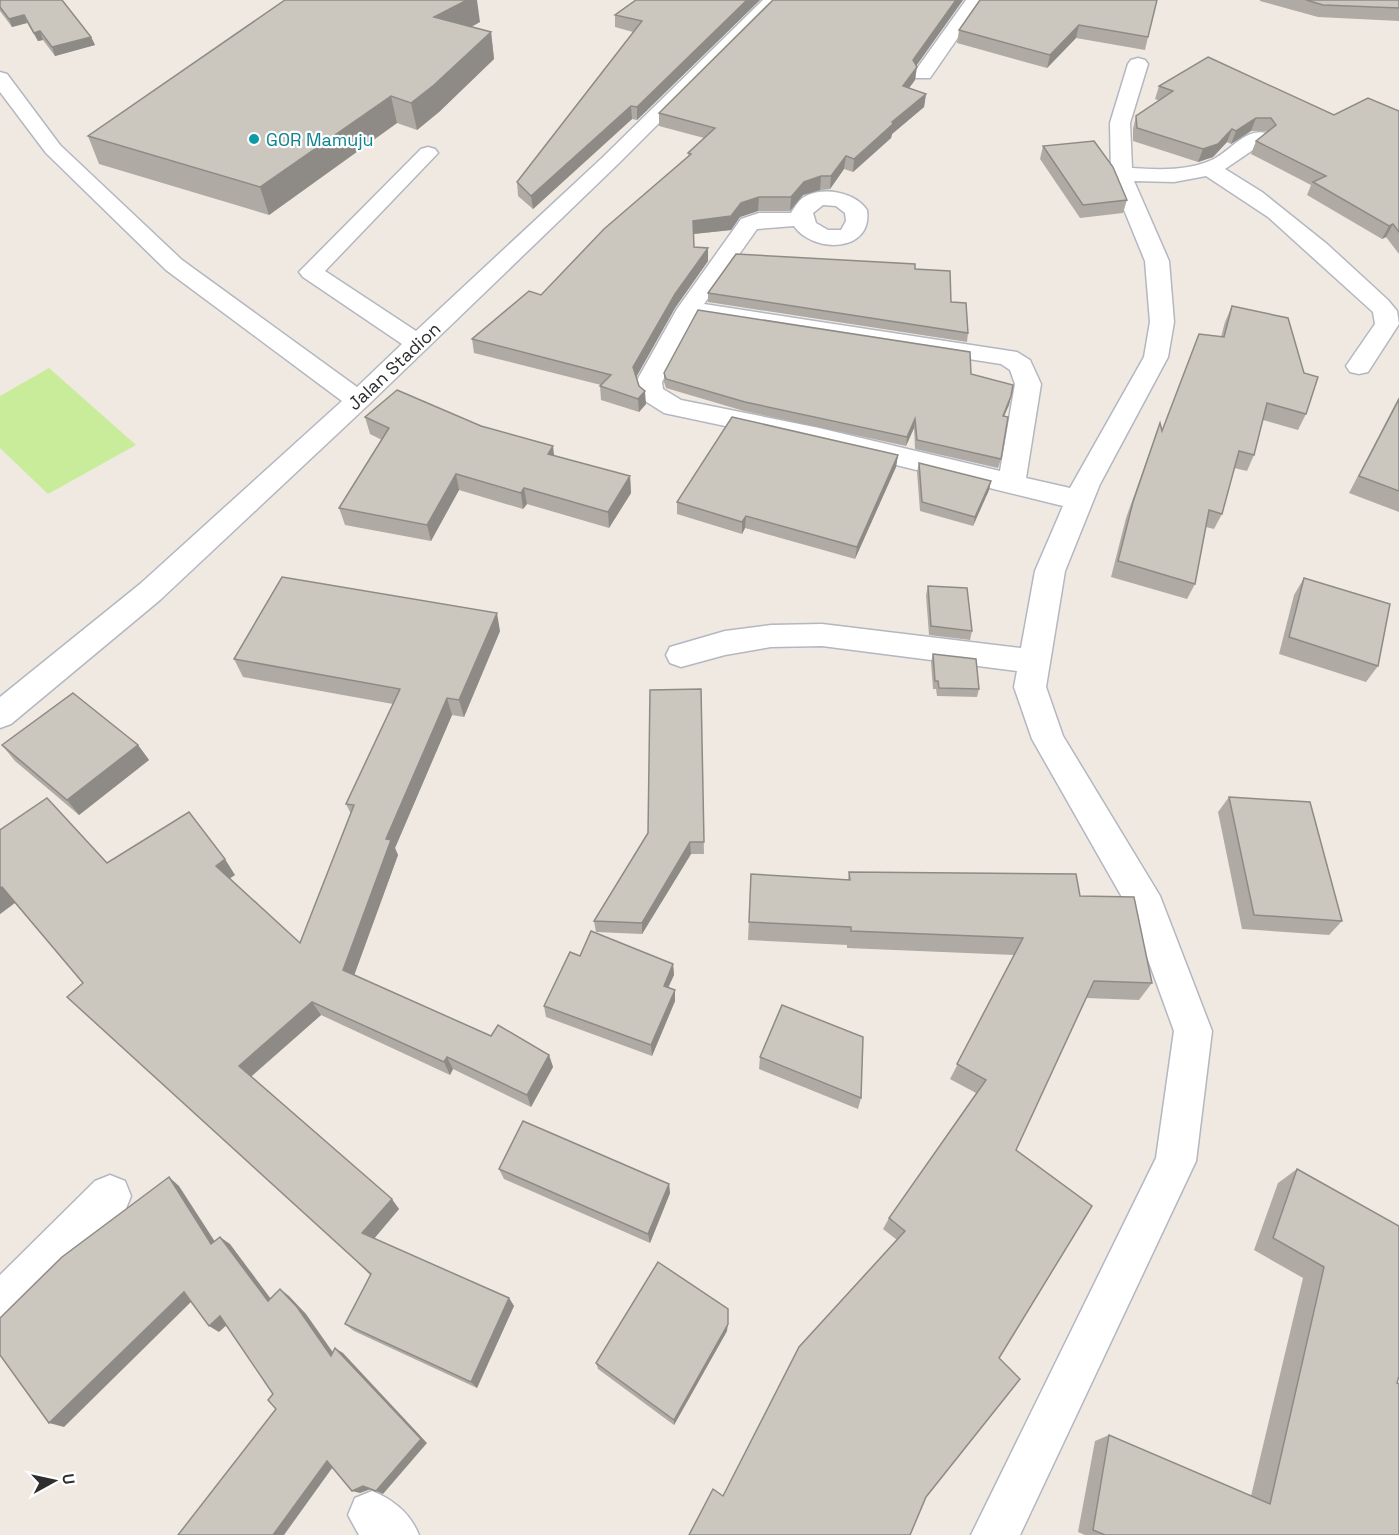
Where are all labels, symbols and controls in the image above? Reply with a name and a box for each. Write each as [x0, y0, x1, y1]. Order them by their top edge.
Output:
place label: GOR Mamuju [266, 128, 374, 151]
marker: GOR Mamuju [247, 132, 261, 146]
street label: Jalan Stadion [343, 317, 445, 415]
north arrow [24, 1451, 84, 1511]
text: U [57, 1472, 80, 1486]

